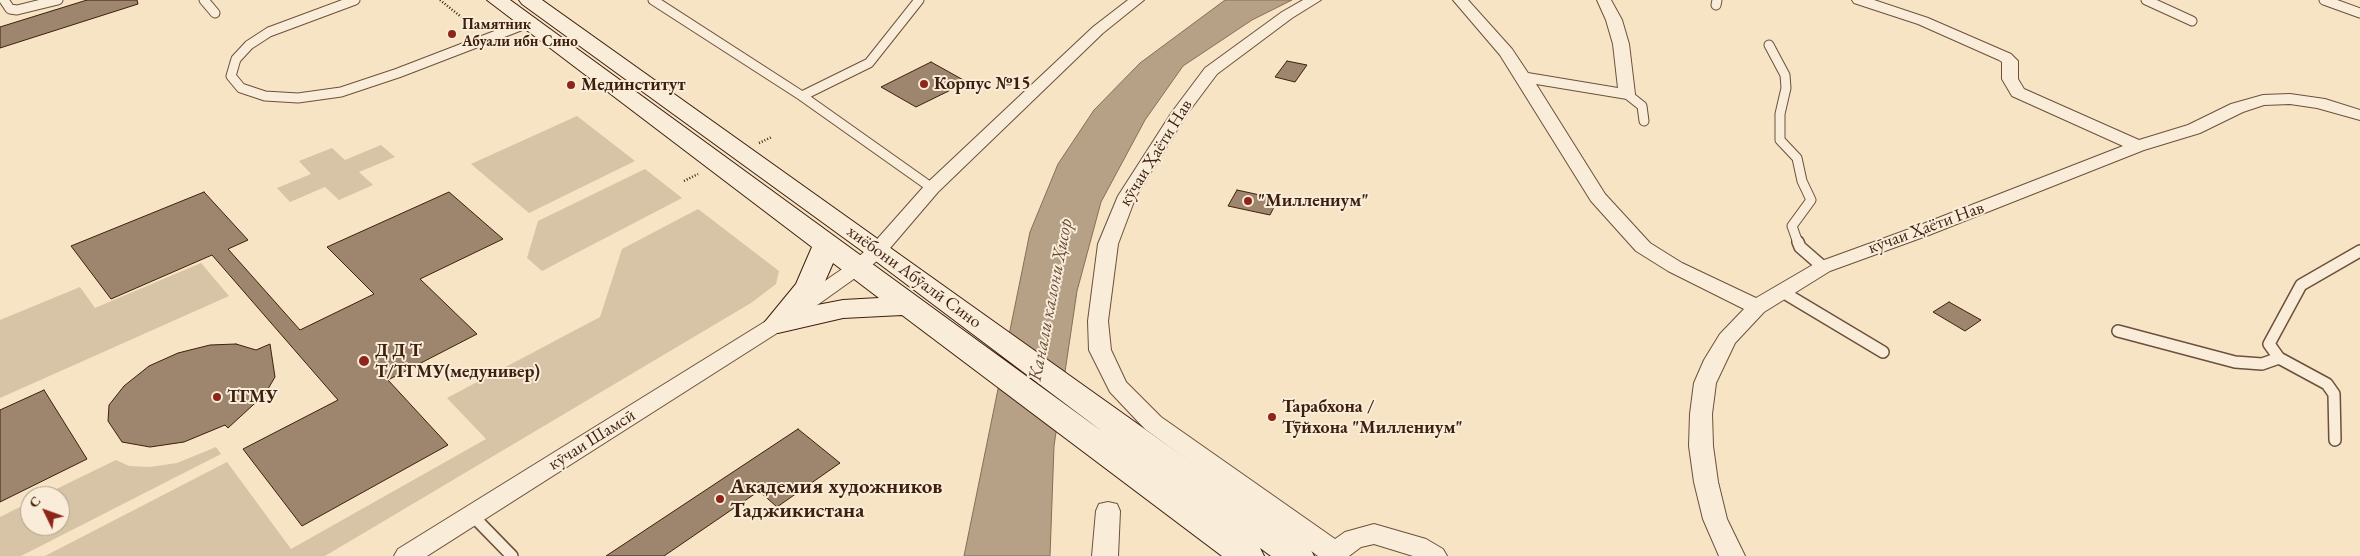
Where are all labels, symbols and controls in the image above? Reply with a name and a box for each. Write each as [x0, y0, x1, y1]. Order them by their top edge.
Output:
place label: Памятник Абуали ибн Сино [462, 16, 578, 51]
marker: Памятник Абуали ибн Сино [446, 28, 458, 40]
place label: Корпус №15 [934, 73, 1031, 95]
place label: Мединститут [581, 74, 686, 96]
marker: Корпус №15 [918, 78, 930, 90]
marker: Мединститут [565, 79, 577, 91]
street label: кӯчаи Ҳаёти Нав [1115, 96, 1197, 210]
place label: "Миллениум" [1258, 190, 1369, 212]
marker: "Миллениум" [1242, 195, 1254, 207]
street label: кӯчаи Ҳаёти Нав [1865, 197, 1987, 259]
water label: Канали калони Ҳисор [1024, 217, 1078, 383]
street label: хиёбони Абӯалӣ Сино [842, 221, 986, 333]
place label: Д Д Т Т/ТГМУ(медунивер) [375, 340, 540, 382]
marker: Д Д Т Т/ТГМУ(медунивер) [357, 354, 371, 368]
place label: ТГМУ [227, 386, 278, 408]
marker: ТГМУ [211, 391, 223, 403]
place label: Тарабхона / Тӯйхона "Миллениум" [1282, 396, 1463, 438]
street label: кӯчаи Шамсӣ [545, 405, 639, 475]
marker: Тарабхона / Тӯйхона "Миллениум" [1266, 411, 1278, 423]
place label: Академия художников Таджикистана [730, 474, 943, 524]
north arrow [20, 486, 70, 536]
text: С [25, 492, 45, 511]
marker: Академия художников Таджикистана [714, 493, 726, 505]

